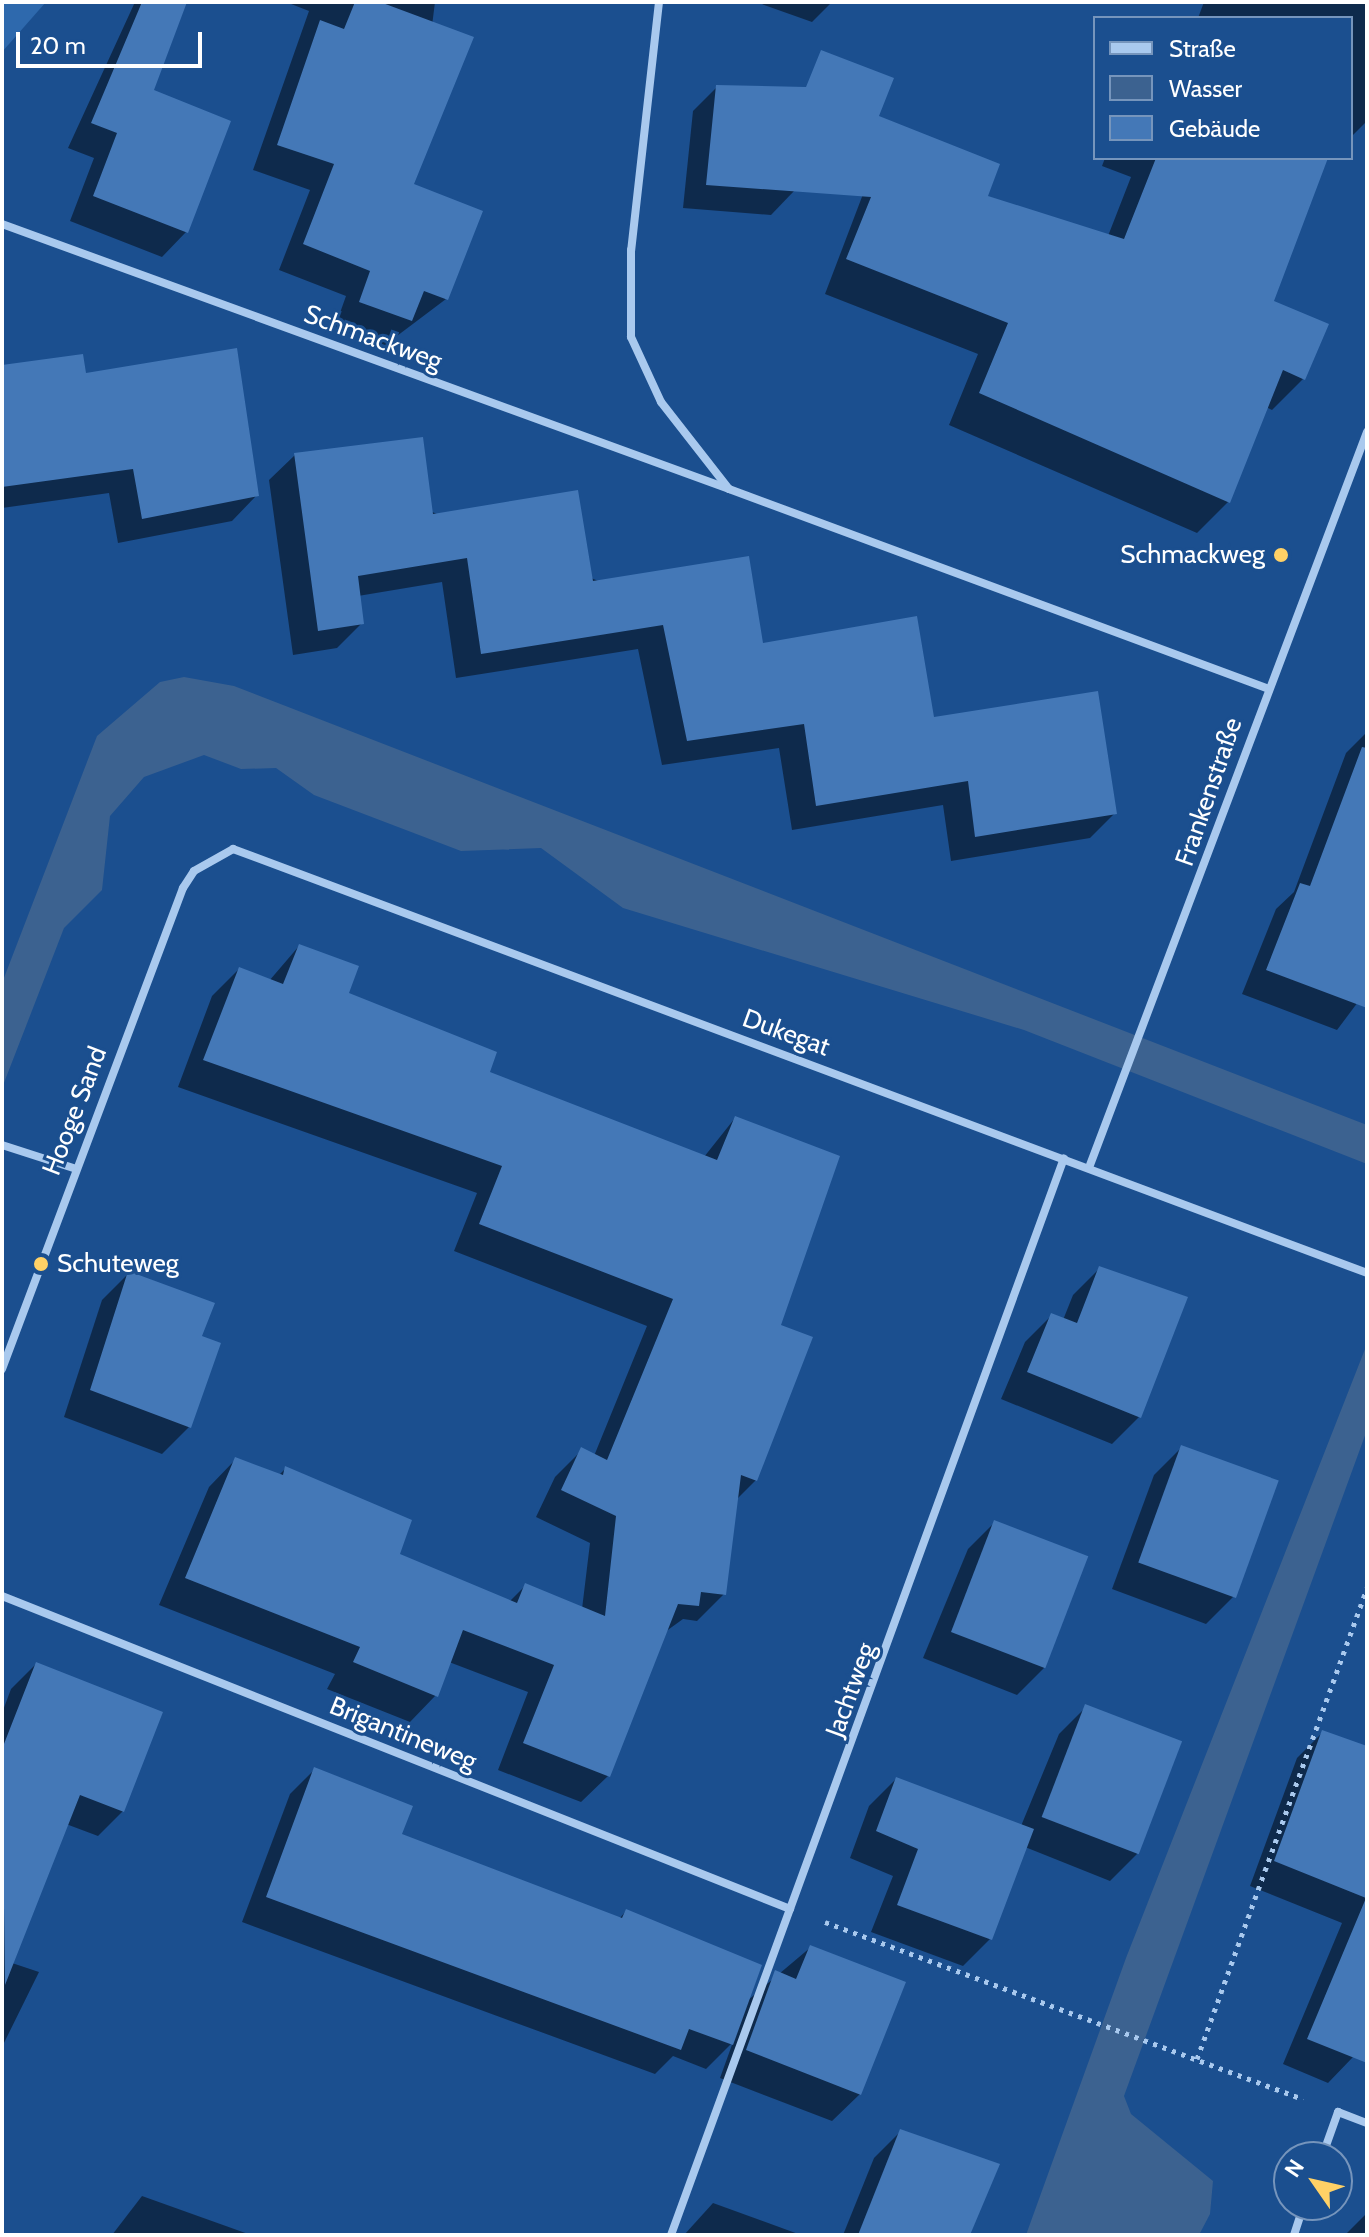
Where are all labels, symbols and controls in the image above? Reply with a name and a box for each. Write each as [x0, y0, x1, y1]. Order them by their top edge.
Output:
scale bar [20, 16, 206, 66]
legend [1093, 16, 1353, 160]
text: 20 m [30, 31, 86, 60]
text: Straße [1169, 34, 1236, 63]
text: Wasser [1169, 74, 1242, 103]
text: Gebäude [1169, 114, 1260, 143]
street label: Schmackweg [300, 299, 446, 377]
place label: Schmackweg [1120, 539, 1265, 571]
marker: Schmackweg [1272, 546, 1290, 564]
street label: Frankenstraße [1169, 714, 1249, 870]
street label: Dukegat [738, 1003, 834, 1063]
street label: Hooge Sand [36, 1042, 114, 1180]
place label: Schuteweg [57, 1248, 179, 1280]
marker: Schuteweg [32, 1255, 50, 1273]
street label: Jachtweg [820, 1638, 882, 1742]
street label: Brigantineweg [325, 1690, 481, 1778]
north arrow [1273, 2141, 1353, 2221]
text: N [1279, 2154, 1310, 2182]

